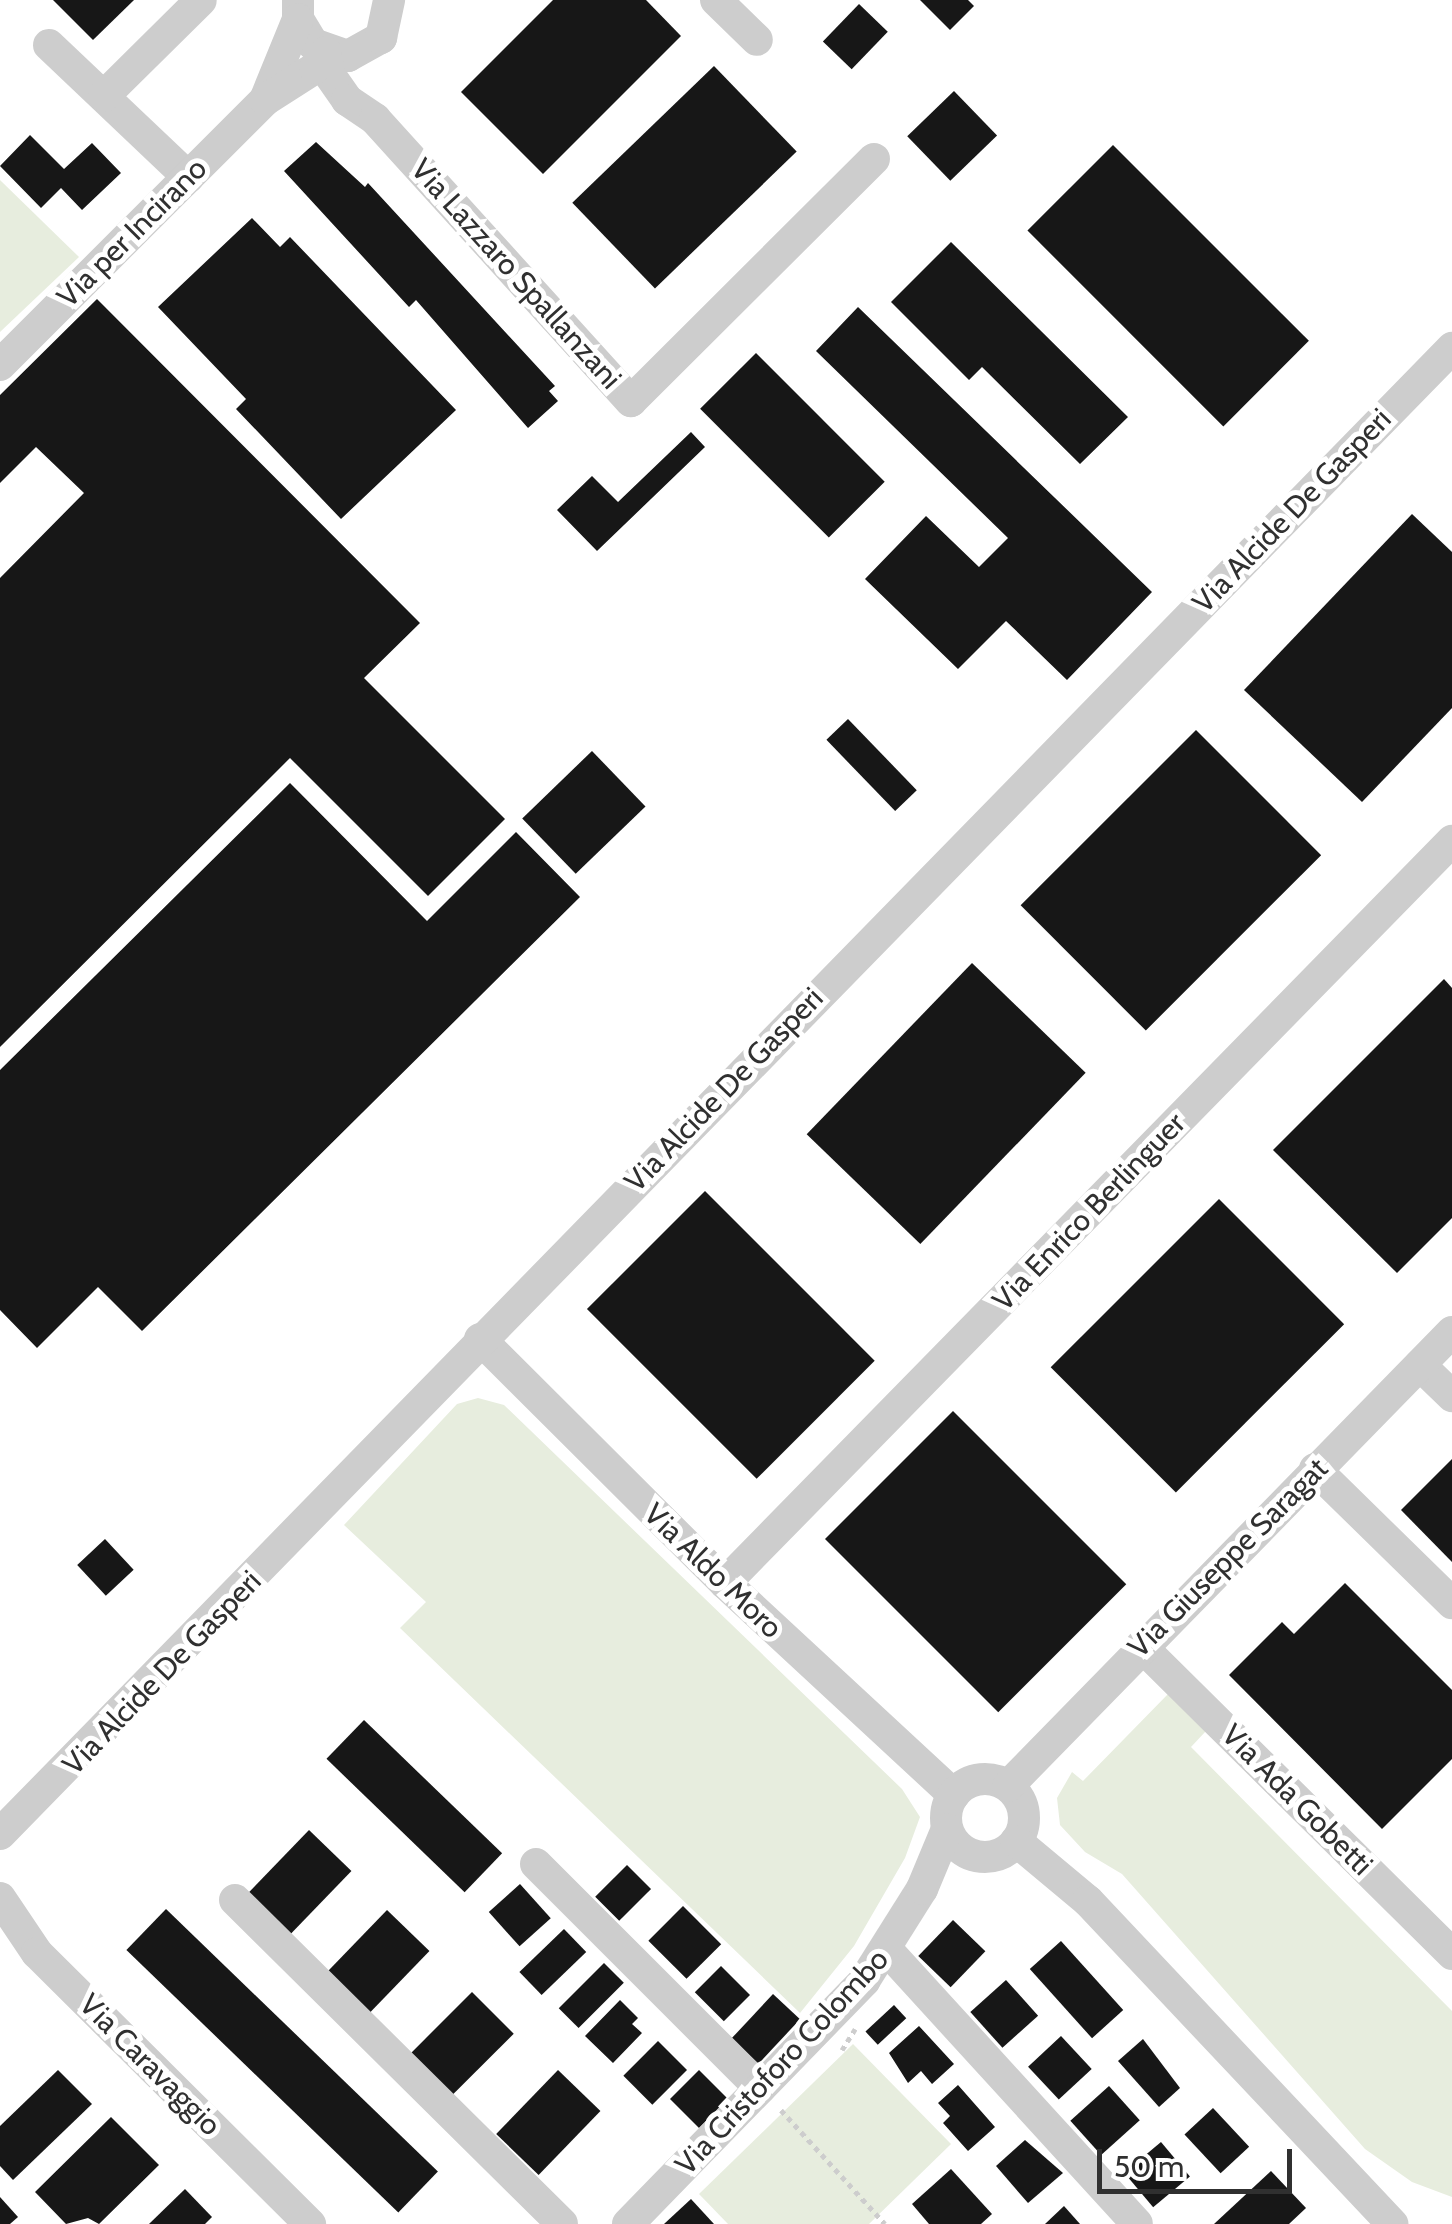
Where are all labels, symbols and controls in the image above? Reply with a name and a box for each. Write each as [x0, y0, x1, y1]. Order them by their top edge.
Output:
street label: Via per Incirano [50, 151, 214, 315]
street label: Via Lazzaro Spallanzani [403, 152, 629, 396]
street label: Via Alcide De Gasperi [1185, 401, 1399, 621]
street label: Via Alcide De Gasperi [617, 980, 831, 1200]
street label: Via Enrico Berlinguer [985, 1106, 1193, 1318]
street label: Via Giuseppe Saragat [1121, 1451, 1335, 1665]
street label: Via Aldo Moro [636, 1496, 790, 1646]
street label: Via Alcide De Gasperi [55, 1563, 269, 1783]
street label: Via Ada Gobetti [1214, 1717, 1380, 1883]
street label: Via Cristoforo Colombo [668, 1942, 896, 2182]
street label: Via Caravaggio [72, 1987, 228, 2143]
scale bar [1102, 2129, 1297, 2191]
text: 50 m [1114, 2148, 1184, 2185]

